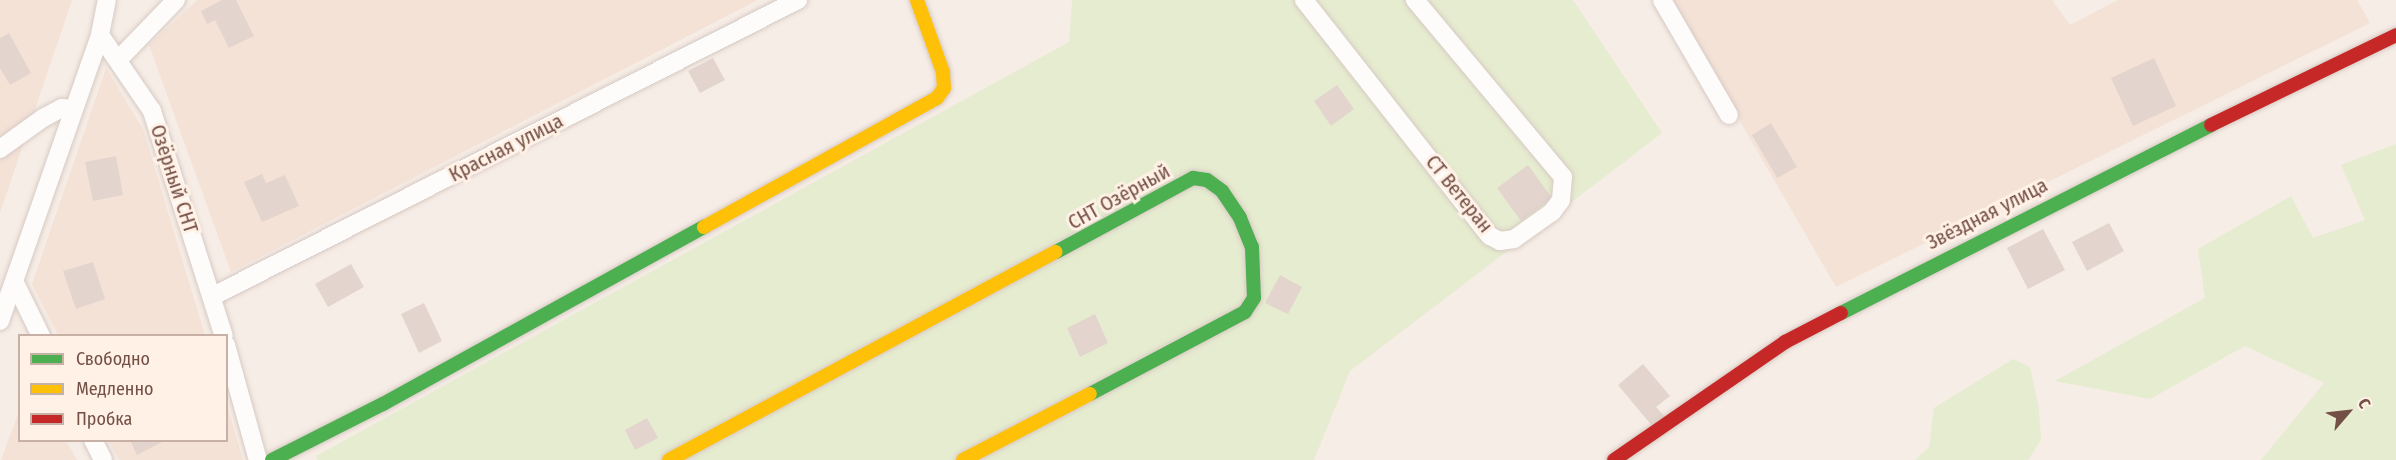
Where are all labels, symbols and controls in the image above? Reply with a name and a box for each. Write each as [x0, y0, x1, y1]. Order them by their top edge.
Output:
street label: Красная улица [445, 109, 567, 187]
street label: Озёрный СНТ [145, 122, 203, 236]
street label: СТ Ветеран [1421, 150, 1497, 238]
street label: СНТ Озёрный [1064, 159, 1174, 235]
street label: Звёздная улица [1922, 173, 2052, 255]
legend [18, 334, 228, 442]
text: Свободно [76, 348, 150, 370]
text: Медленно [76, 378, 154, 400]
north arrow [2318, 382, 2378, 442]
text: С [2354, 395, 2375, 411]
text: Пробка [76, 408, 132, 430]

